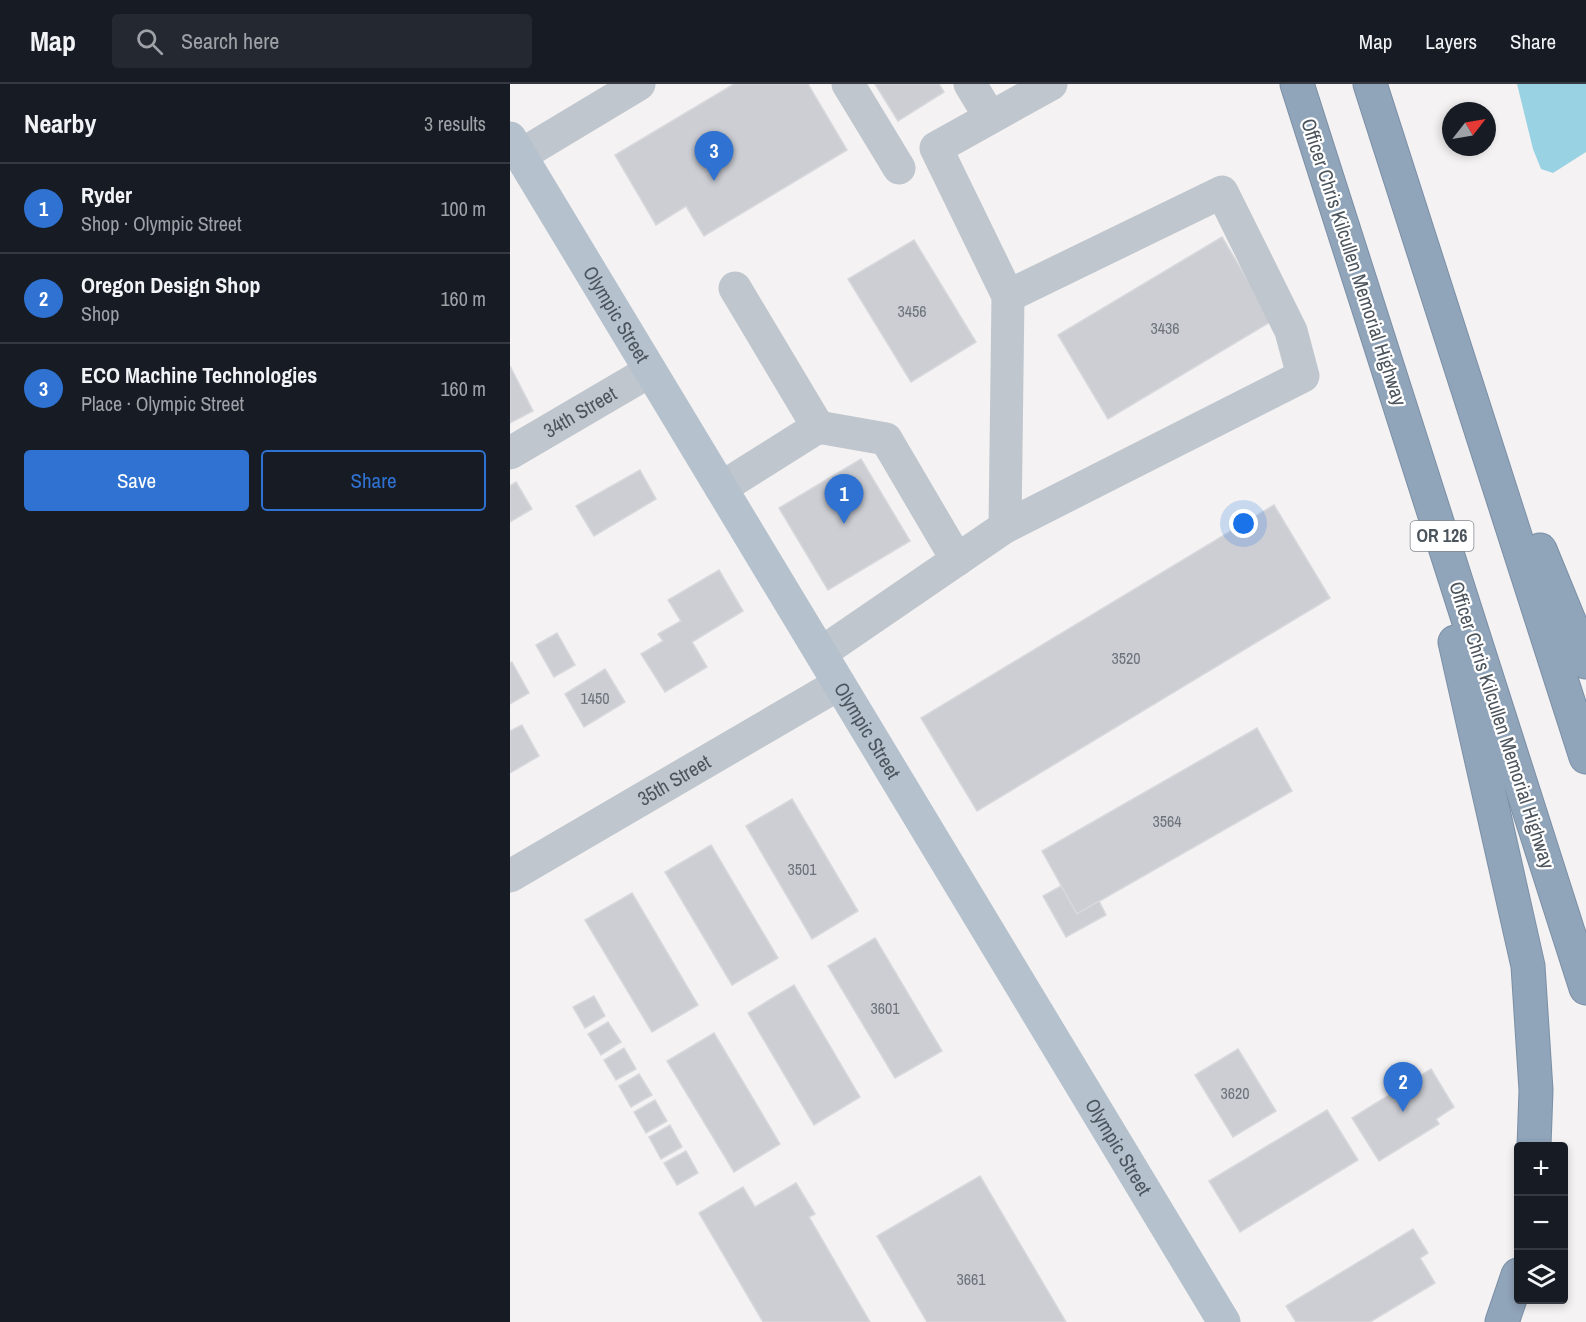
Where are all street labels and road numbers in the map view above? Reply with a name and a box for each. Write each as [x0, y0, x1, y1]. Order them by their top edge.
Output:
street label: Officer Chris Kilcullen Memorial Highway [1295, 115, 1414, 410]
street label: Olympic Street [577, 261, 657, 368]
street label: 34th Street [538, 379, 621, 444]
road number: OR 126 [1410, 521, 1474, 551]
street label: Officer Chris Kilcullen Memorial Highway [1443, 578, 1562, 873]
street label: Olympic Street [828, 677, 908, 784]
street label: 35th Street [632, 748, 716, 812]
street label: Olympic Street [1079, 1093, 1159, 1200]

